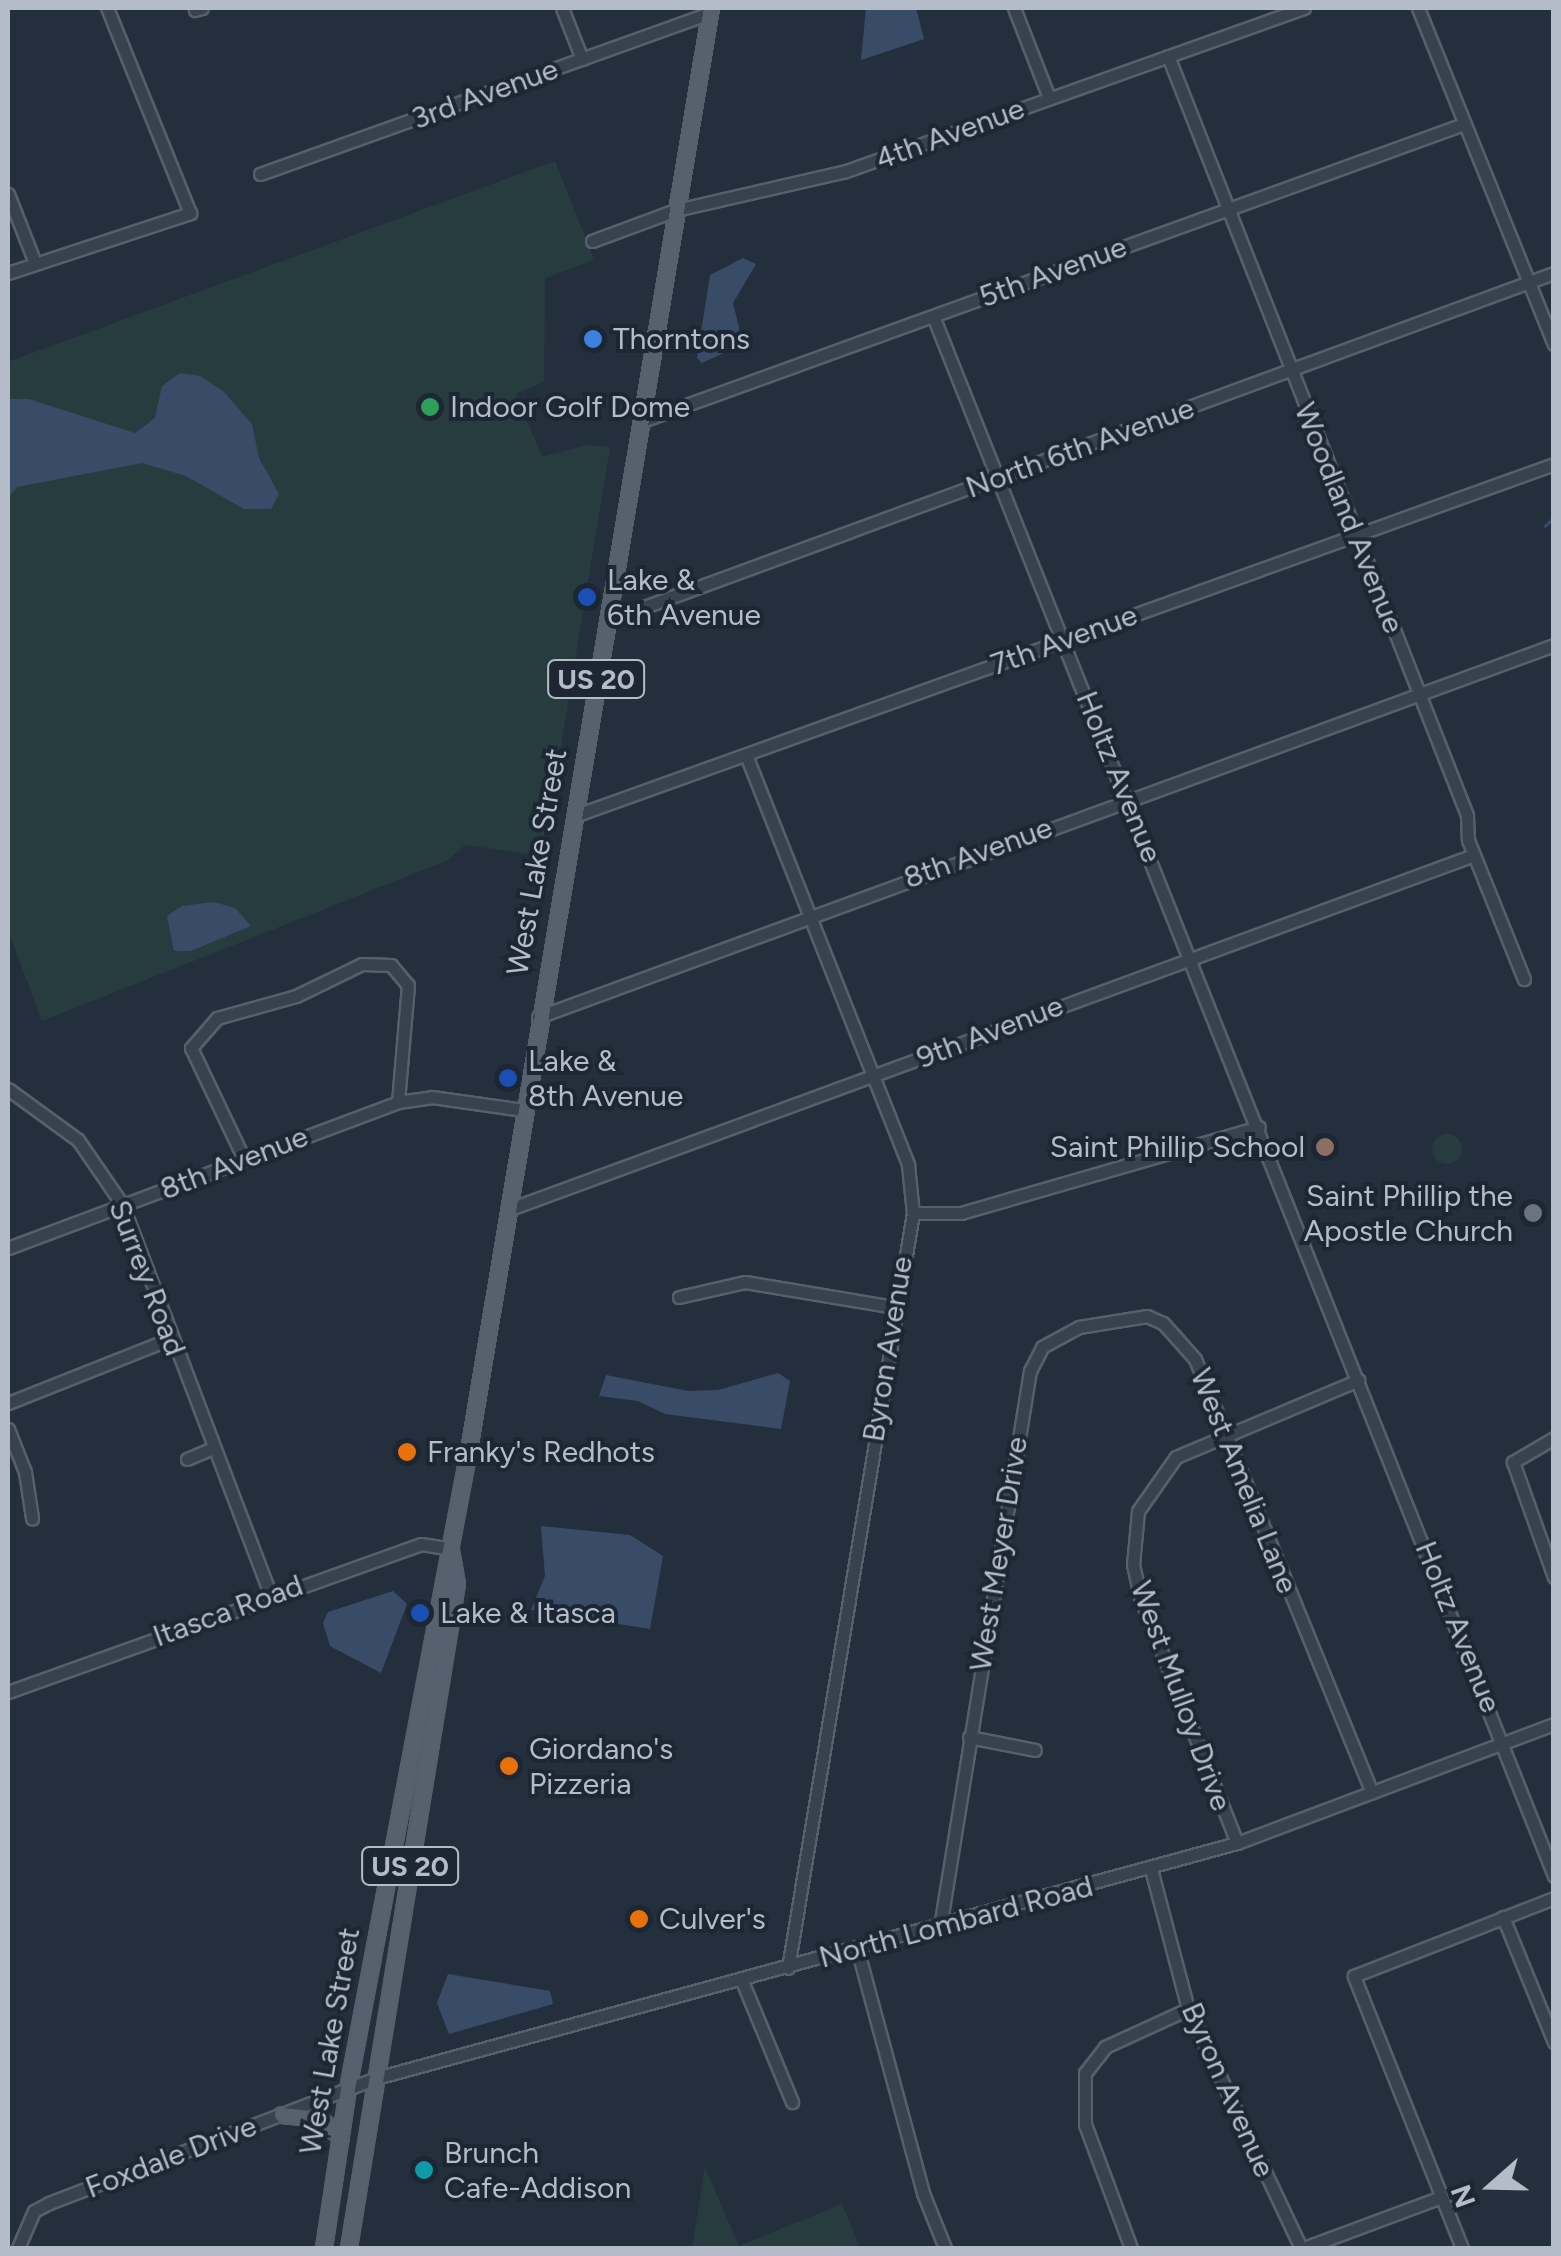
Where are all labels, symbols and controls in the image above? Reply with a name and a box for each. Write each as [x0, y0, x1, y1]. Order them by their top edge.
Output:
street label: 3rd Avenue [407, 51, 563, 137]
street label: 4th Avenue [871, 90, 1029, 178]
street label: 5th Avenue [974, 229, 1132, 315]
place label: Thorntons [613, 321, 750, 357]
marker: Thorntons [582, 328, 604, 350]
place label: Indoor Golf Dome [450, 389, 690, 425]
street label: North 6th Avenue [961, 390, 1199, 506]
marker: Indoor Golf Dome [419, 396, 441, 418]
street label: Woodland Avenue [1286, 398, 1412, 638]
place label: Lake & 6th Avenue [607, 562, 761, 632]
marker: Lake & 6th Avenue [576, 586, 598, 608]
street label: 7th Avenue [986, 597, 1142, 683]
road number: US 20 [546, 656, 646, 702]
street label: Holtz Avenue [1068, 686, 1170, 868]
street label: West Lake Street [499, 746, 575, 978]
street label: 8th Avenue [899, 810, 1057, 896]
street label: 9th Avenue [912, 988, 1068, 1076]
place label: Lake & 8th Avenue [528, 1043, 683, 1114]
marker: Lake & 8th Avenue [497, 1067, 519, 1089]
street label: 8th Avenue [155, 1118, 313, 1208]
place label: Saint Phillip School [1050, 1129, 1305, 1165]
marker: Saint Phillip School [1314, 1136, 1336, 1158]
place label: Saint Phillip the Apostle Church [1304, 1178, 1513, 1248]
street label: Surrey Road [101, 1195, 193, 1361]
marker: Saint Phillip the Apostle Church [1522, 1202, 1544, 1224]
street label: Byron Avenue [856, 1254, 920, 1444]
street label: West Amelia Lane [1183, 1363, 1305, 1599]
place label: Franky's Redhots [427, 1434, 655, 1470]
street label: West Meyer Drive [963, 1434, 1035, 1674]
marker: Franky's Redhots [396, 1441, 418, 1463]
street label: Holtz Avenue [1407, 1536, 1509, 1718]
street label: Itasca Road [148, 1567, 308, 1655]
street label: West Mulloy Drive [1123, 1576, 1239, 1816]
place label: Lake & Itasca [440, 1595, 616, 1631]
marker: Lake & Itasca [409, 1602, 431, 1624]
place label: Giordano's Pizzeria [529, 1731, 673, 1802]
marker: Giordano's Pizzeria [498, 1755, 520, 1777]
road number: US 20 [360, 1843, 460, 1889]
street label: North Lombard Road [815, 1868, 1097, 1976]
place label: Culver's [659, 1901, 766, 1937]
marker: Culver's [628, 1908, 650, 1930]
street label: West Lake Street [292, 1925, 368, 2157]
street label: Byron Avenue [1173, 1997, 1283, 2183]
street label: Foxdale Drive [80, 2108, 262, 2206]
place label: Brunch Cafe-Addison [444, 2135, 631, 2206]
north arrow [1441, 2136, 1541, 2236]
marker: Brunch Cafe-Addison [413, 2159, 435, 2181]
text: N [1443, 2180, 1482, 2212]

